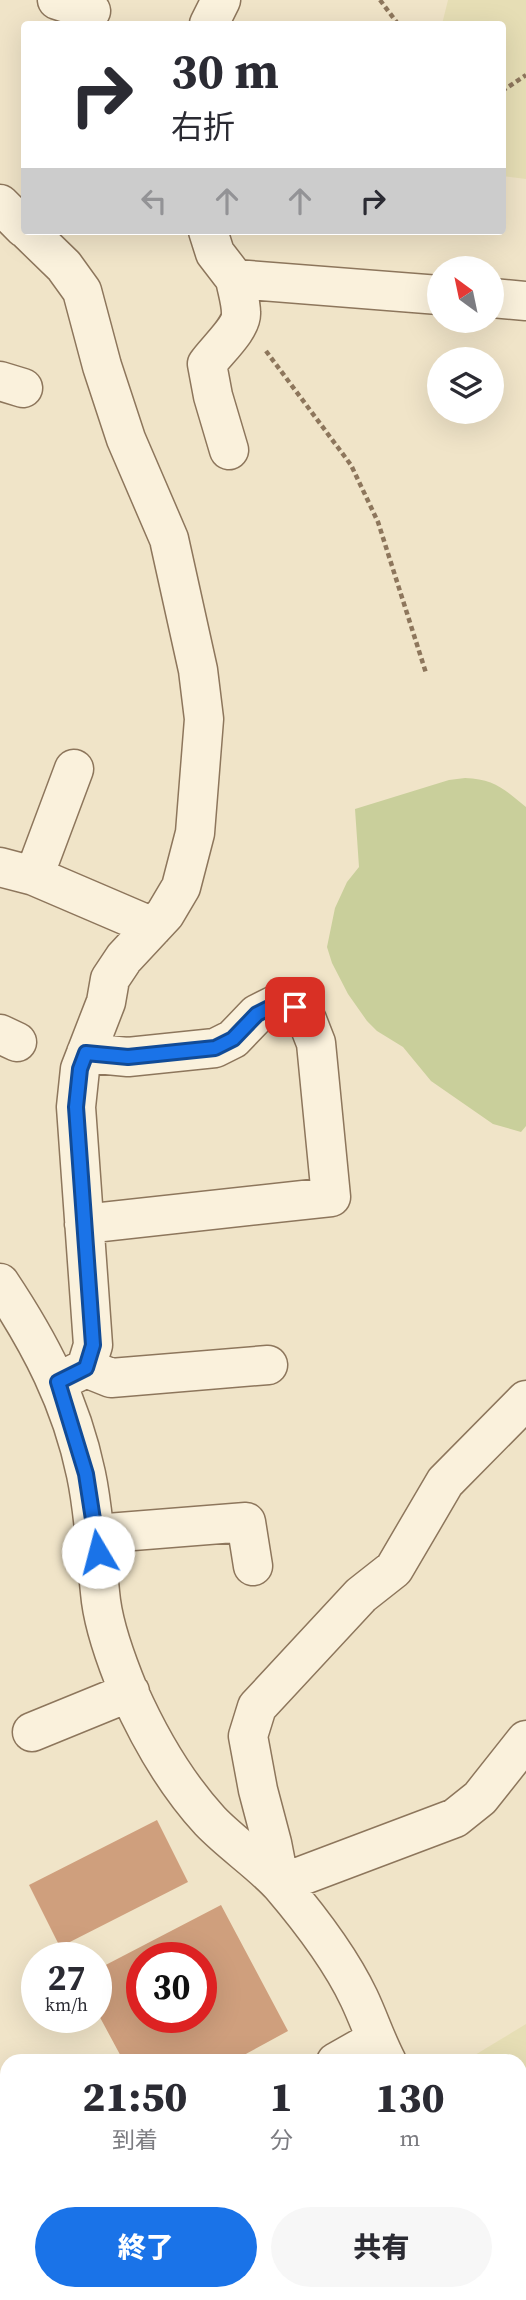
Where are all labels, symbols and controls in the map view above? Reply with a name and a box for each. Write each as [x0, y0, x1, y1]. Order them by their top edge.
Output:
text: 30 m [171, 37, 279, 104]
icon: right [56, 49, 147, 140]
text: 右折 [171, 105, 235, 149]
icon: left [135, 182, 173, 220]
icon: ahead [208, 182, 246, 220]
icon: ahead [281, 182, 319, 220]
icon: right [354, 182, 392, 220]
north arrow [427, 256, 504, 332]
map controls [427, 256, 504, 424]
button: layers [427, 347, 504, 424]
pin [265, 977, 325, 1037]
icon: arrive [276, 988, 314, 1026]
position arrow [61, 1515, 135, 1589]
speed limit sign: 30 [126, 1942, 217, 2033]
text: 27 [48, 1954, 85, 2002]
text: km/h [45, 1992, 88, 2017]
text: 21:50 [82, 2067, 187, 2125]
text: 1 [270, 2067, 293, 2125]
text: 130 [375, 2068, 445, 2126]
text: m [400, 2122, 420, 2154]
text: 到着 [112, 2124, 158, 2156]
text: 分 [270, 2124, 293, 2156]
button: 終了 [35, 2207, 257, 2287]
button: 共有 [271, 2207, 492, 2287]

